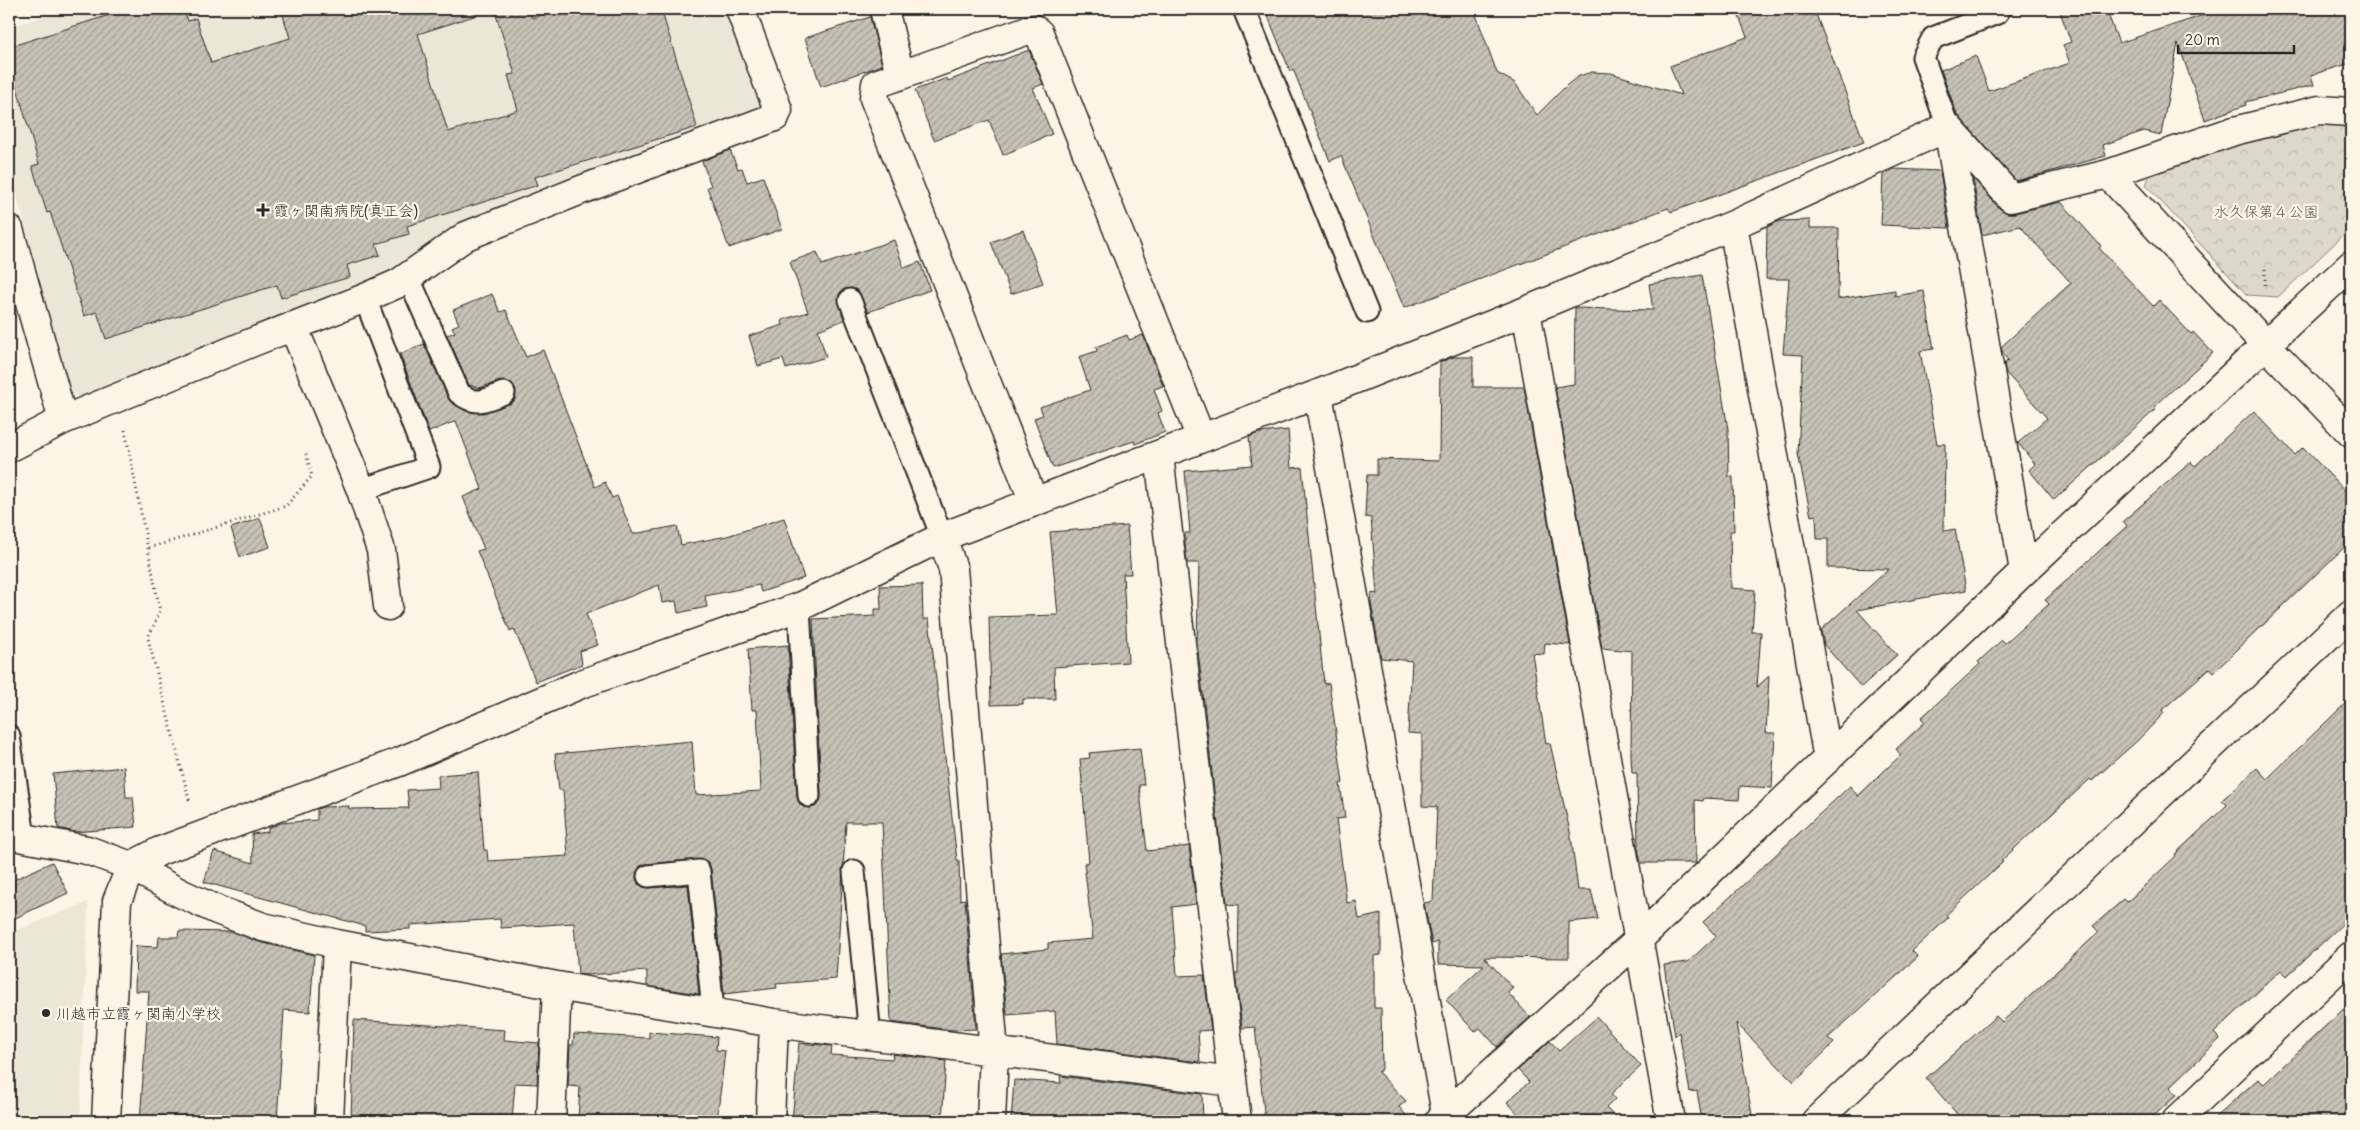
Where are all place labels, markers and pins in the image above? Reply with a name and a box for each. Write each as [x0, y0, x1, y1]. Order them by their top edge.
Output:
place label: 霞ヶ関南病院(真正会) [274, 201, 418, 220]
marker: 霞ヶ関南病院(真正会) [256, 203, 270, 217]
place label: 川越市立霞ヶ関南小学校 [56, 1004, 221, 1023]
marker: 川越市立霞ヶ関南小学校 [40, 1007, 52, 1019]

